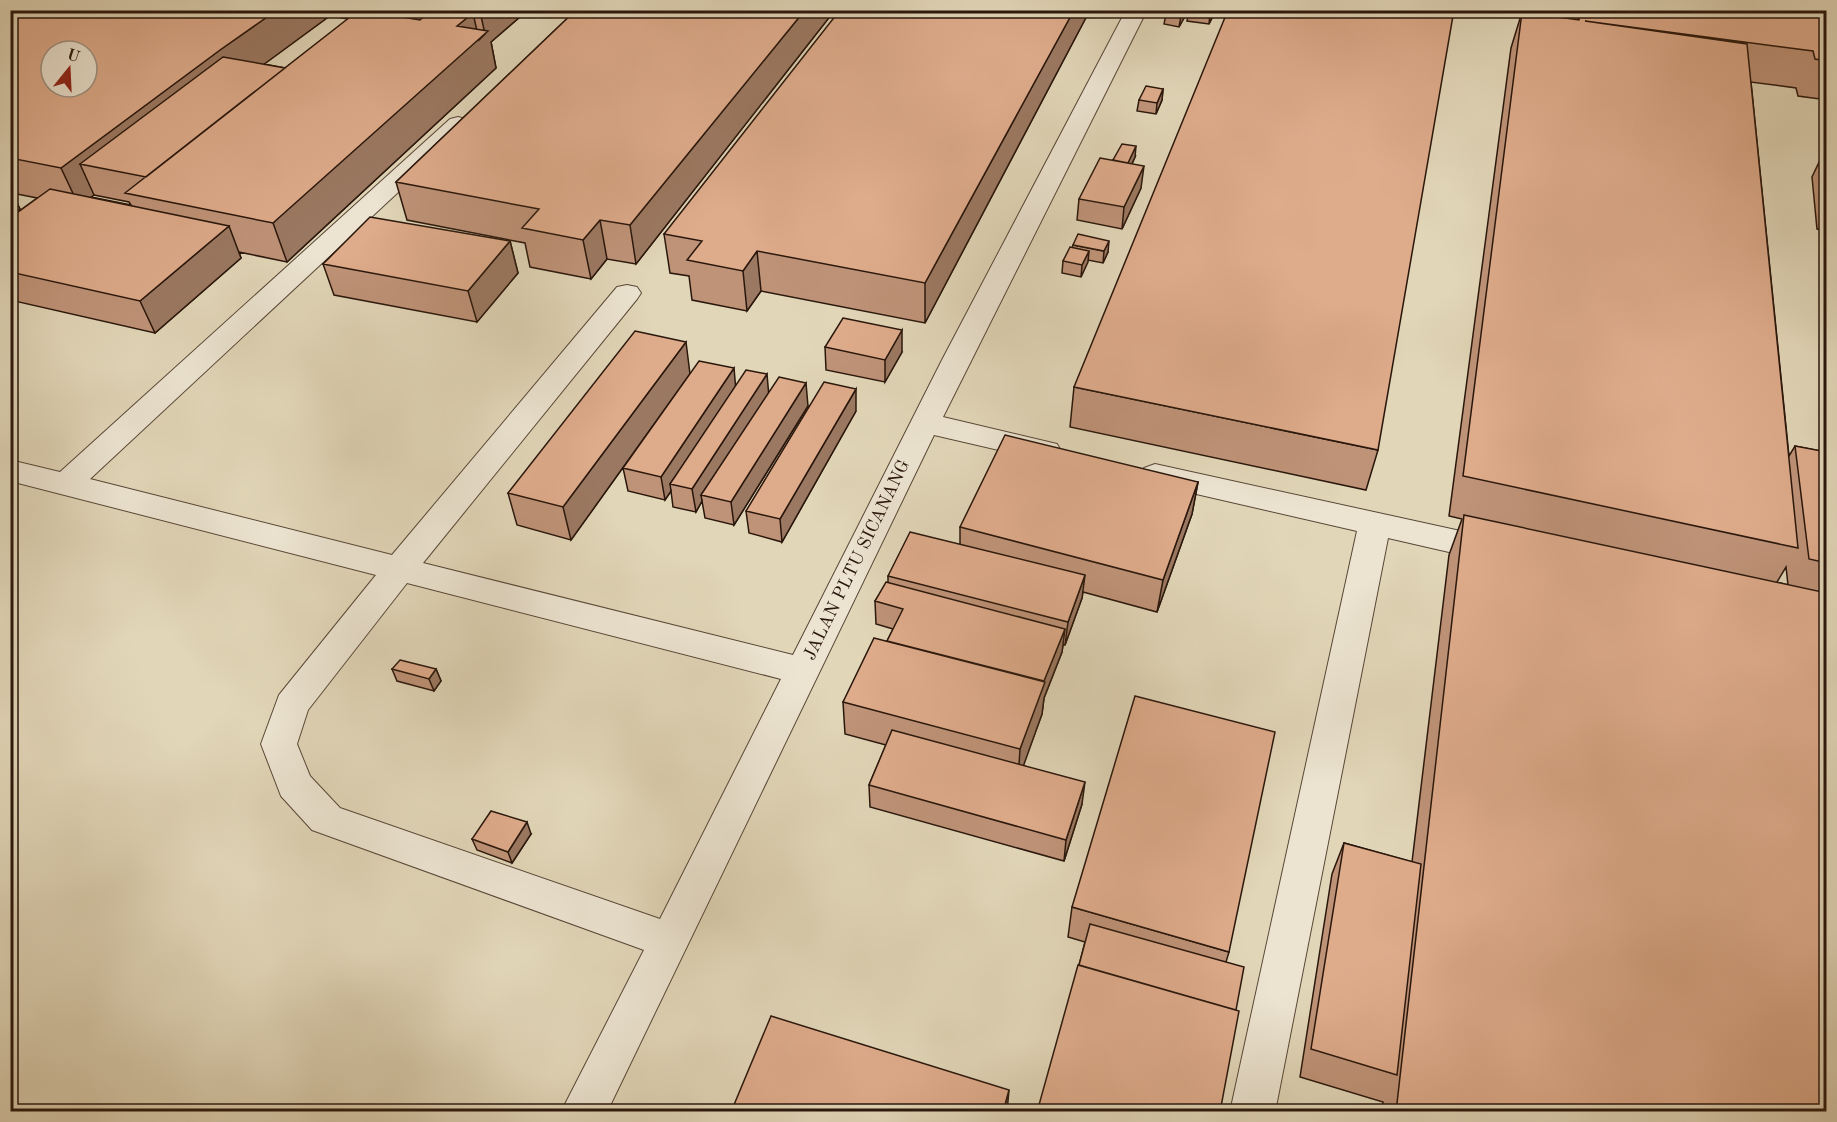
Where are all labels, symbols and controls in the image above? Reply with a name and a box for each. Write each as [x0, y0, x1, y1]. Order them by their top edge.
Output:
north arrow [39, 39, 99, 99]
text: U [64, 47, 82, 66]
street label: JALAN PLTU SICANANG [801, 457, 913, 663]

